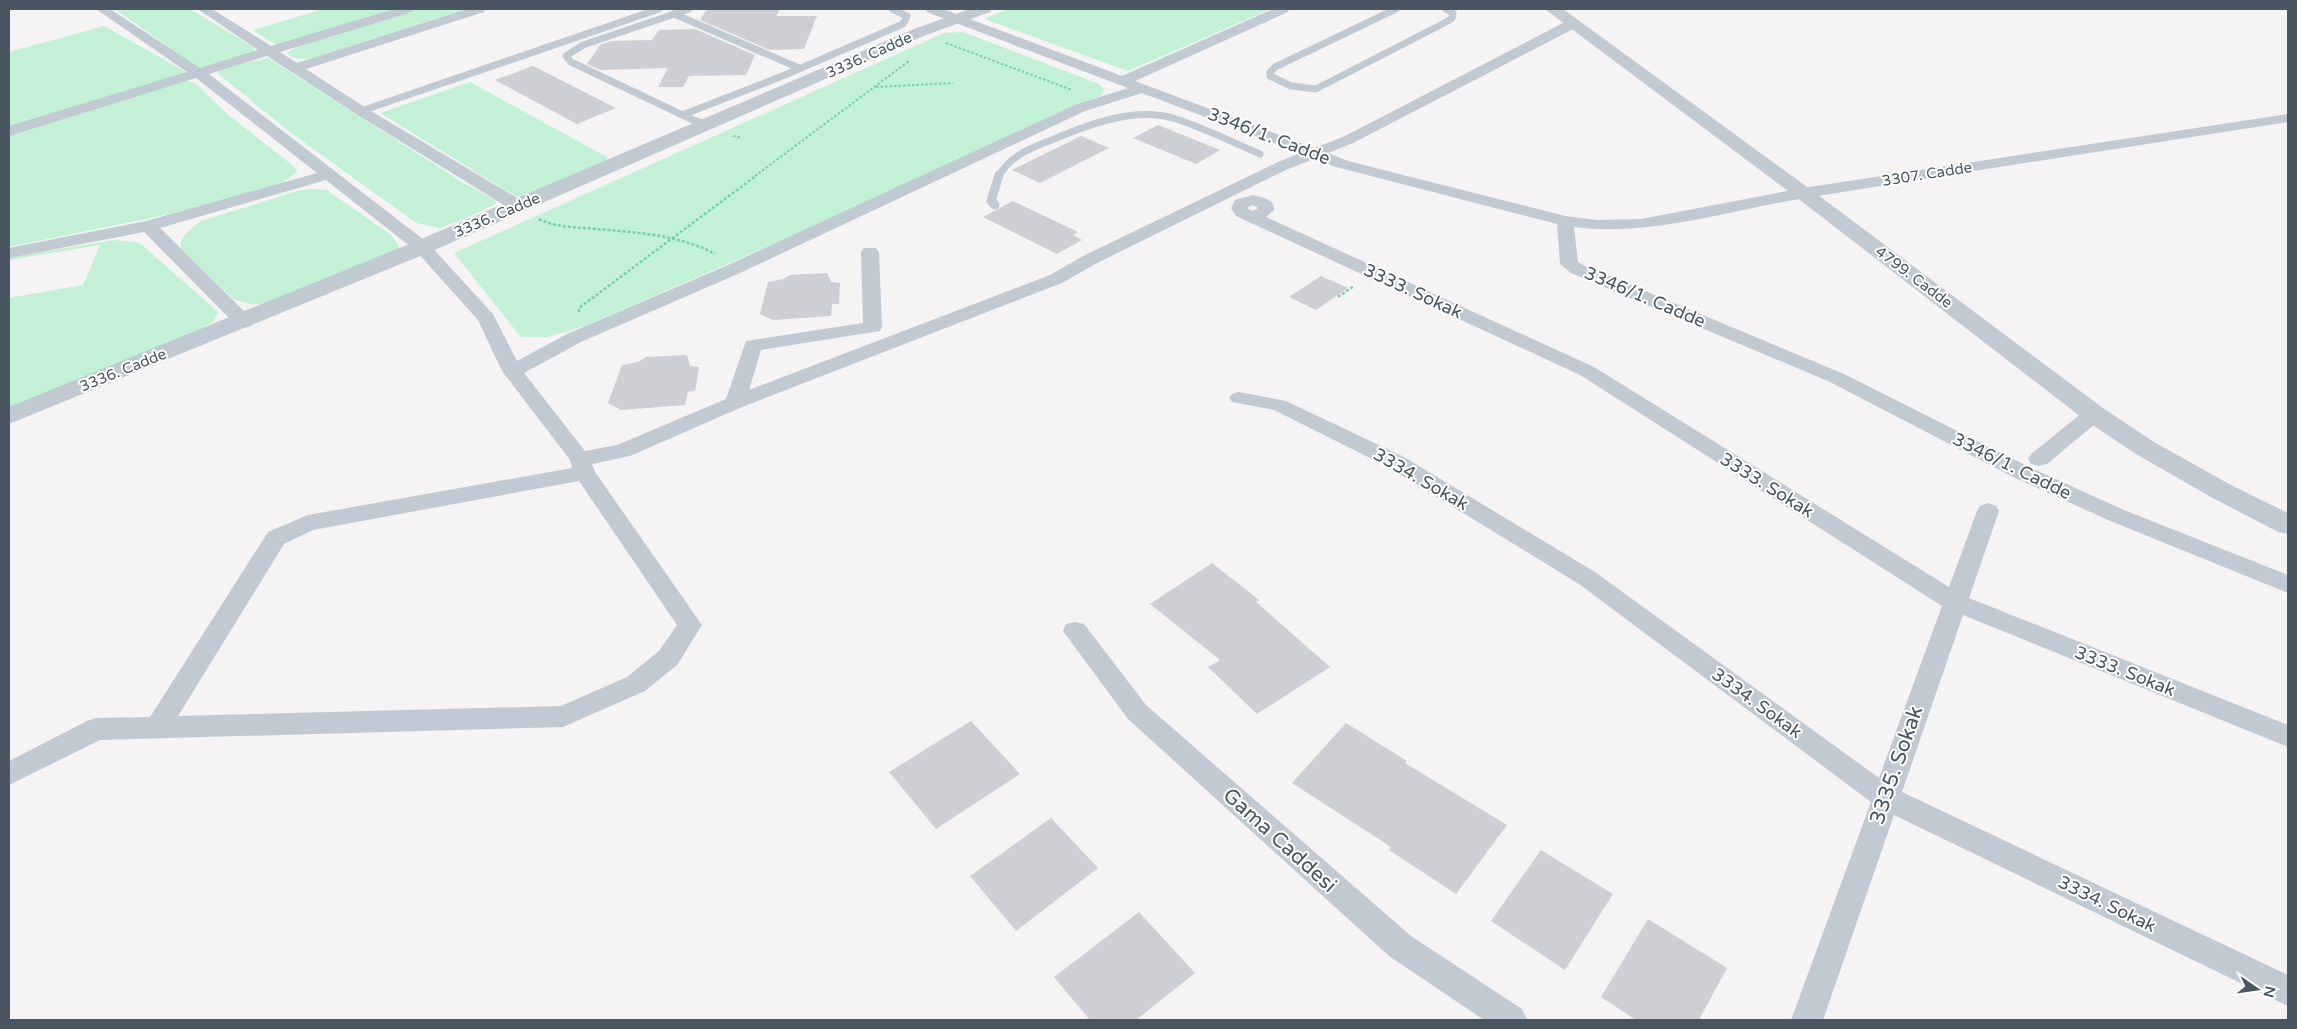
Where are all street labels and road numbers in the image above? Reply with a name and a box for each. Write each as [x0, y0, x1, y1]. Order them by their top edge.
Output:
street label: 3336. Cadde [823, 28, 915, 82]
street label: 3346/1. Cadde [1205, 103, 1333, 169]
street label: 3307. Cadde [1881, 158, 1973, 190]
street label: 3336. Cadde [451, 189, 543, 241]
street label: 4799. Cadde [1872, 242, 1956, 312]
street label: 3333. Sokak [1360, 259, 1466, 323]
street label: 3346/1. Cadde [1581, 262, 1709, 332]
street label: 3336. Cadde [77, 344, 169, 396]
street label: 3346/1. Cadde [1949, 428, 2075, 504]
street label: 3334. Sokak [1370, 443, 1473, 515]
street label: 3333. Sokak [1716, 448, 1818, 523]
street label: 3333. Sokak [2072, 641, 2179, 701]
street label: 3334. Sokak [1708, 663, 1807, 743]
street label: 3335. Sokak [1865, 703, 1928, 828]
street label: Gama Caddesi [1218, 783, 1342, 898]
street label: 3334. Sokak [2054, 871, 2160, 937]

